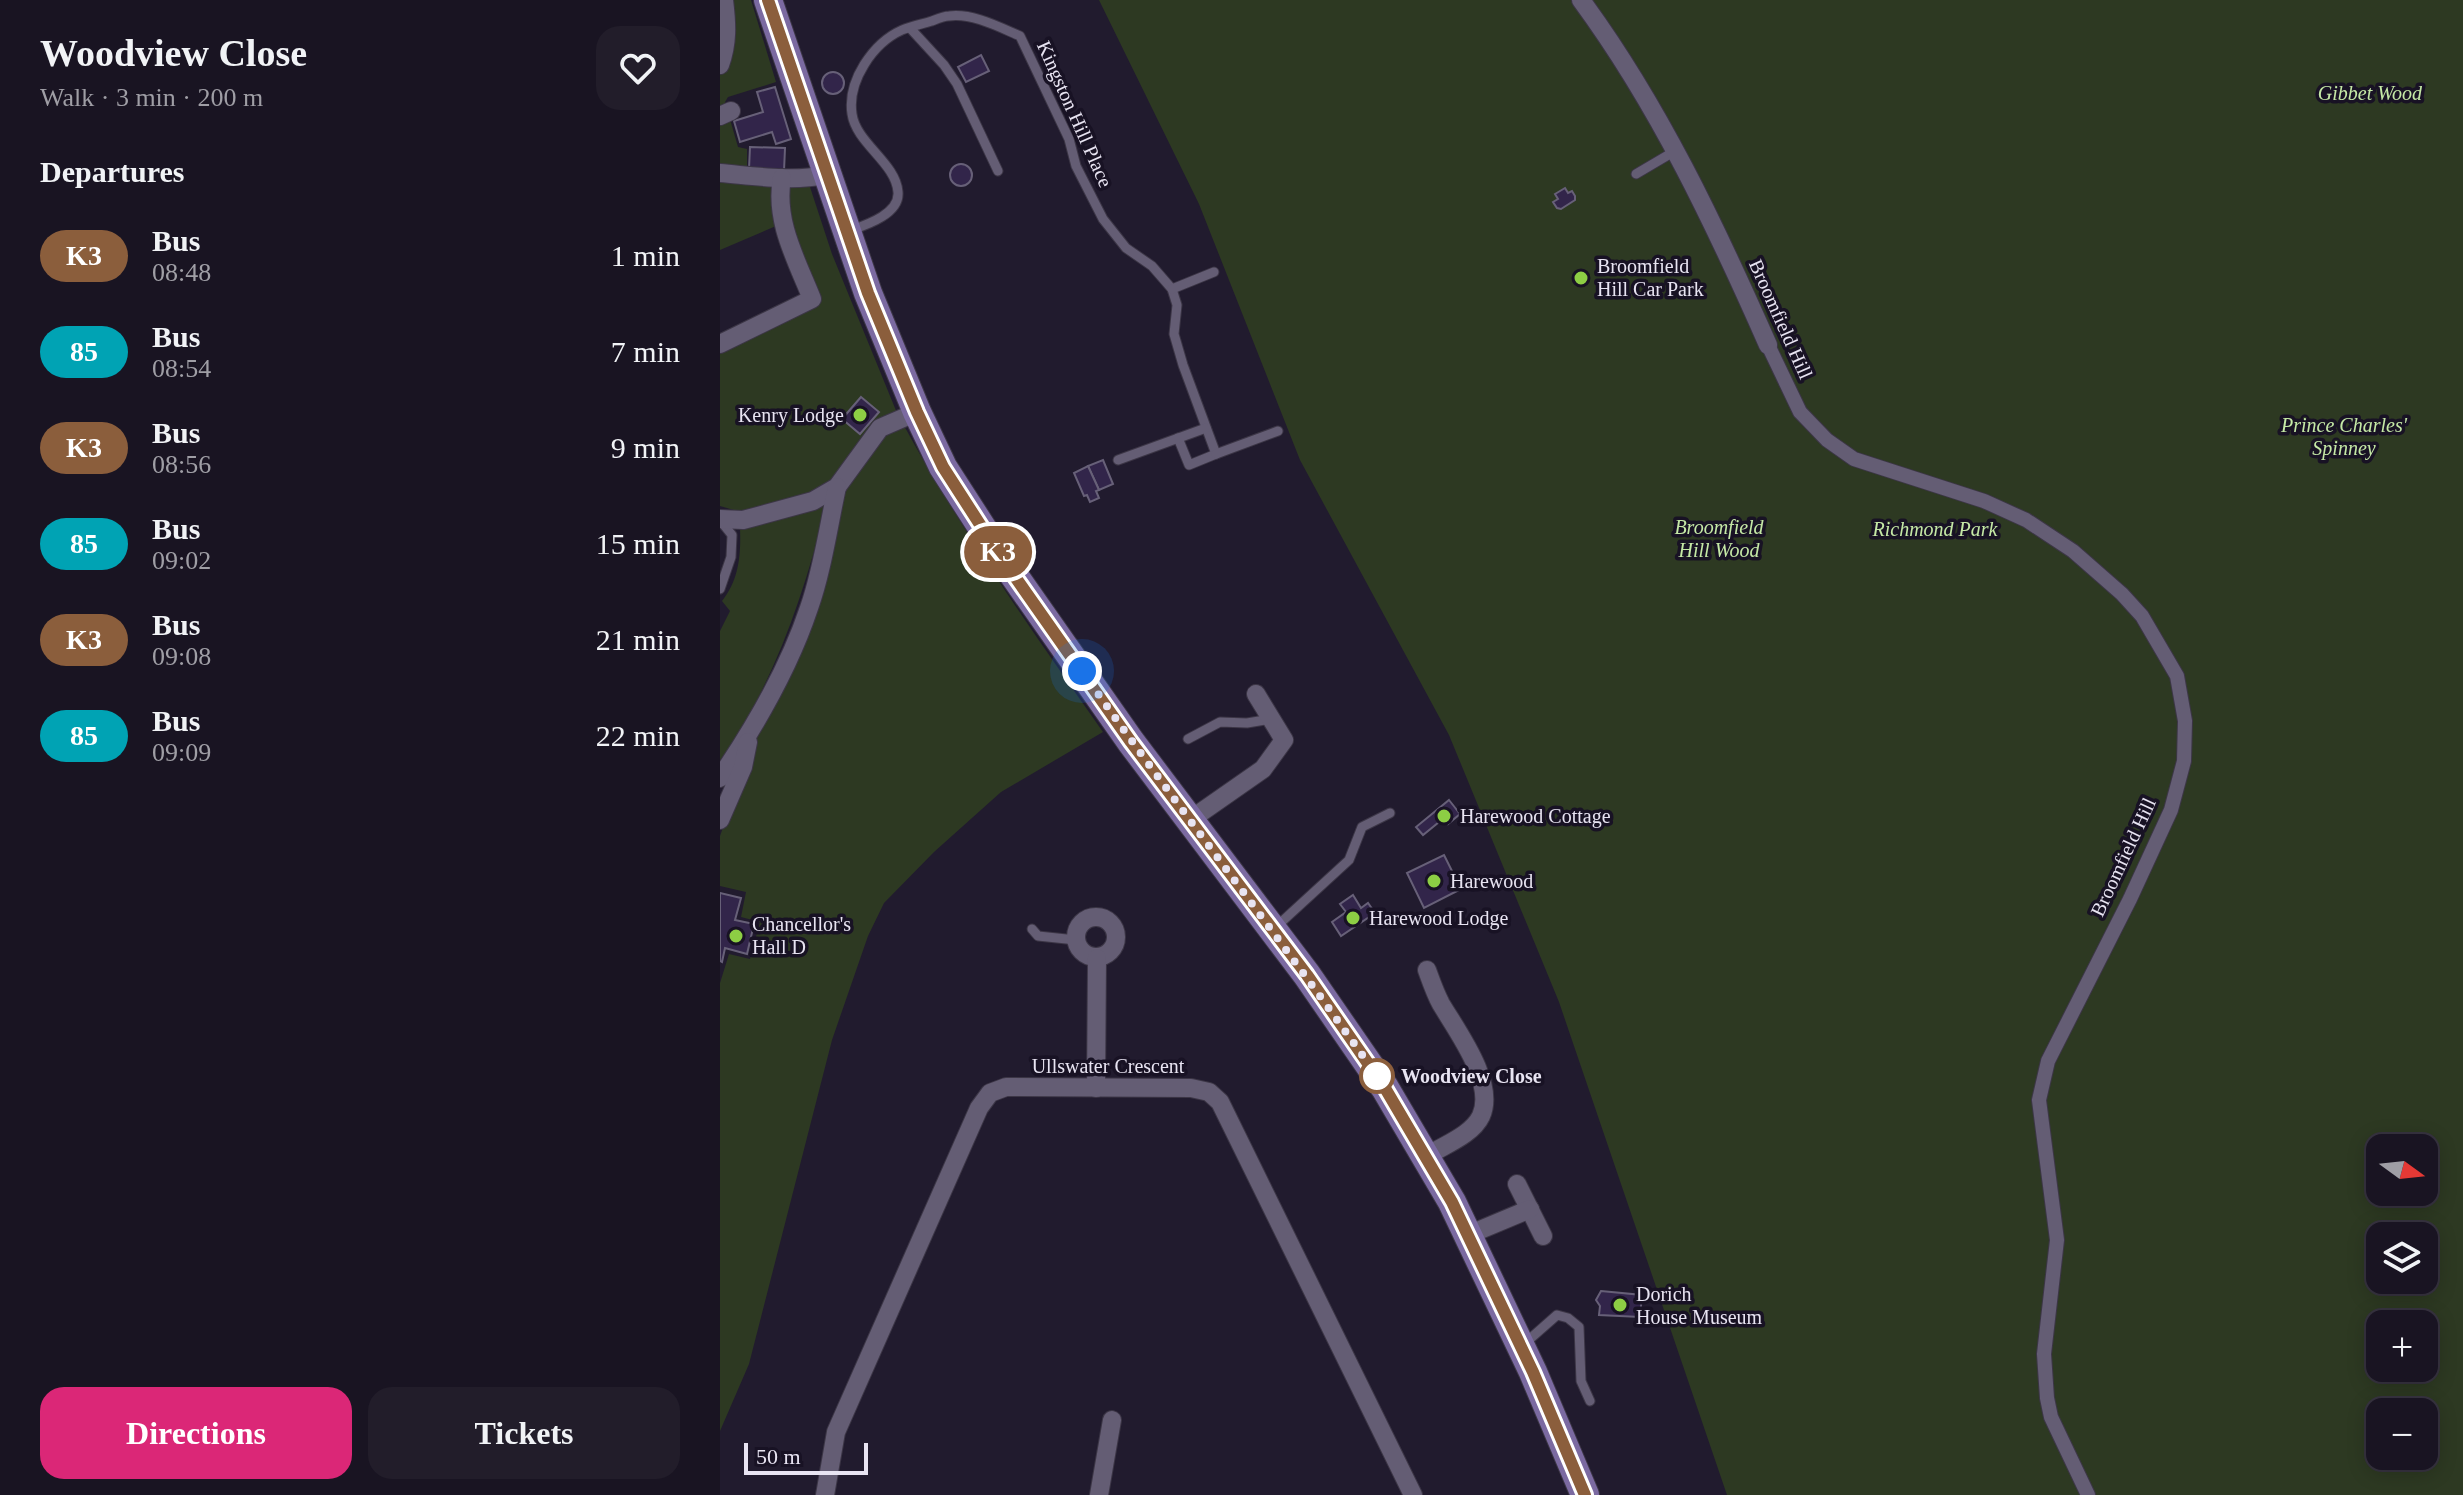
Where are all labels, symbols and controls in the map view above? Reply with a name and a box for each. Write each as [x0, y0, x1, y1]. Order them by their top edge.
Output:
button: heart [596, 26, 680, 110]
text: Woodview Close [40, 32, 307, 74]
street label: Kingston Hill Place [1032, 37, 1117, 191]
park label: Gibbet Wood [2318, 82, 2423, 104]
text: Walk · 3 min · 200 m [40, 83, 263, 112]
text: Departures [40, 155, 184, 188]
text: Bus [152, 224, 200, 257]
text: 1 min [611, 239, 680, 272]
text: K3 [66, 240, 102, 271]
place label: Broomfield Hill Car Park [1597, 255, 1704, 300]
street label: Broomfield Hill [1745, 256, 1817, 382]
text: 08:48 [152, 258, 211, 287]
marker: Broomfield Hill Car Park [1572, 269, 1590, 287]
text: Bus [152, 320, 200, 353]
text: 7 min [611, 335, 680, 368]
text: 85 [70, 336, 98, 367]
text: 08:54 [152, 354, 211, 383]
place label: Kenry Lodge [738, 404, 844, 427]
marker: Kenry Lodge [851, 406, 869, 424]
park label: Prince Charles' Spinney [2280, 414, 2408, 460]
text: Bus [152, 416, 200, 449]
text: 9 min [611, 431, 680, 464]
text: K3 [66, 432, 102, 463]
text: 08:56 [152, 450, 211, 479]
text: Bus [152, 512, 200, 545]
park label: Broomfield Hill Wood [1674, 516, 1765, 561]
park label: Richmond Park [1872, 518, 1999, 540]
line badge: K3 [962, 526, 1034, 578]
text: 15 min [596, 527, 680, 560]
text: 85 [70, 528, 98, 559]
text: K3 [980, 536, 1016, 567]
text: 09:02 [152, 546, 211, 575]
text: Bus [152, 608, 200, 641]
text: 21 min [596, 623, 680, 656]
text: K3 [66, 624, 102, 655]
text: 09:08 [152, 642, 211, 671]
your location [1062, 651, 1102, 691]
text: Bus [152, 704, 200, 737]
text: 22 min [596, 719, 680, 752]
text: 85 [70, 720, 98, 751]
text: 09:09 [152, 738, 211, 767]
street label: Broomfield Hill [2086, 794, 2160, 920]
place label: Harewood Cottage [1460, 805, 1611, 828]
marker: Harewood Cottage [1435, 807, 1453, 825]
place label: Harewood [1450, 870, 1533, 892]
marker: Harewood [1425, 872, 1443, 890]
place label: Harewood Lodge [1369, 907, 1509, 930]
marker: Harewood Lodge [1344, 909, 1362, 927]
place label: Chancellor's Hall D [752, 913, 851, 958]
marker: Chancellor's Hall D [727, 927, 745, 945]
street label: Ullswater Crescent [1032, 1055, 1185, 1077]
marker: Woodview Close [1360, 1059, 1394, 1093]
place label: Woodview Close [1401, 1065, 1542, 1087]
north arrow [2366, 1134, 2438, 1206]
map controls [2366, 1134, 2438, 1470]
button: layers [2366, 1222, 2438, 1294]
place label: Dorich House Museum [1636, 1283, 1763, 1328]
marker: Dorich House Museum [1611, 1296, 1629, 1314]
button: + [2366, 1310, 2438, 1382]
button: Directions [40, 1387, 352, 1479]
button: Tickets [368, 1387, 680, 1479]
button: − [2366, 1398, 2438, 1470]
scale bar [744, 1439, 868, 1475]
text: 50 m [756, 1444, 801, 1469]

